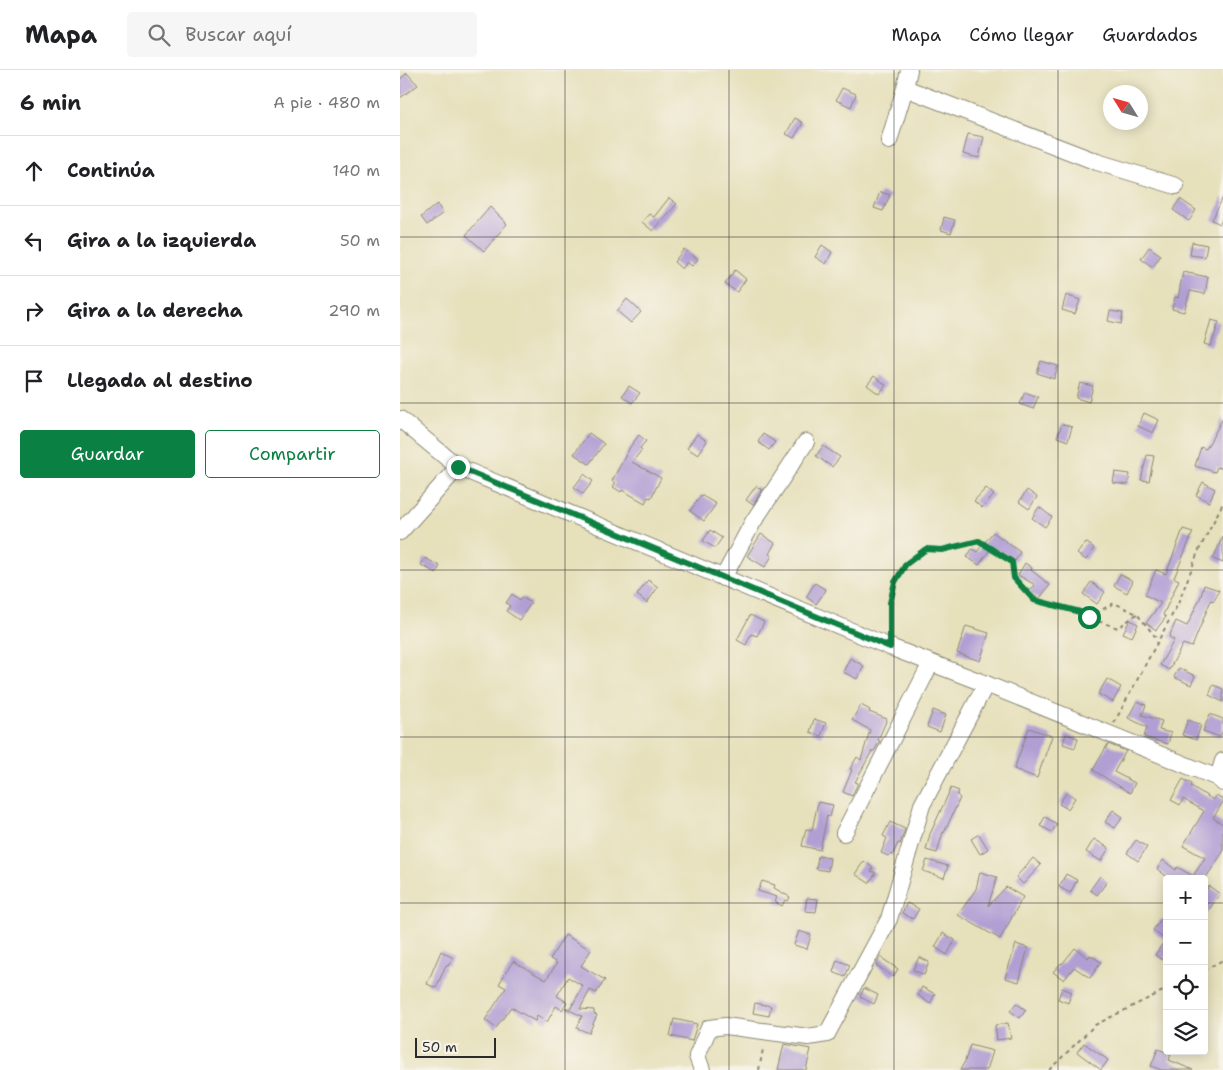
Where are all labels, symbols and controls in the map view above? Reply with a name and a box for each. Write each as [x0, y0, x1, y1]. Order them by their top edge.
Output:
search box [127, 12, 477, 57]
text: Mapa [25, 19, 97, 51]
icon: search [145, 21, 173, 49]
text: Buscar aquí [185, 22, 292, 47]
text: Mapa [891, 23, 941, 47]
text: Cómo llegar [969, 23, 1074, 47]
text: Guardados [1102, 23, 1198, 47]
north arrow [1103, 85, 1148, 130]
text: 6 min [20, 89, 81, 117]
text: A pie · 480 m [273, 92, 380, 113]
icon: ahead [20, 157, 48, 185]
text: Continúa [67, 158, 155, 183]
text: 140 m [333, 160, 380, 181]
icon: left [20, 227, 48, 255]
text: Gira a la izquierda [67, 228, 256, 253]
text: 50 m [340, 230, 380, 251]
icon: right [20, 297, 48, 325]
text: Gira a la derecha [67, 298, 243, 323]
text: 290 m [328, 300, 380, 321]
icon: arrive [20, 367, 48, 395]
text: Llegada al destino [67, 368, 253, 393]
button: Guardar [20, 430, 195, 478]
button: Compartir [205, 430, 380, 478]
route end [447, 456, 470, 479]
route start [1078, 606, 1101, 629]
map controls [1163, 875, 1208, 1055]
button: + [1163, 875, 1208, 920]
button: − [1163, 920, 1208, 965]
button: locate [1163, 965, 1208, 1010]
button: layers [1163, 1010, 1208, 1055]
scale bar [415, 1035, 496, 1058]
text: 50 m [422, 1038, 457, 1056]

